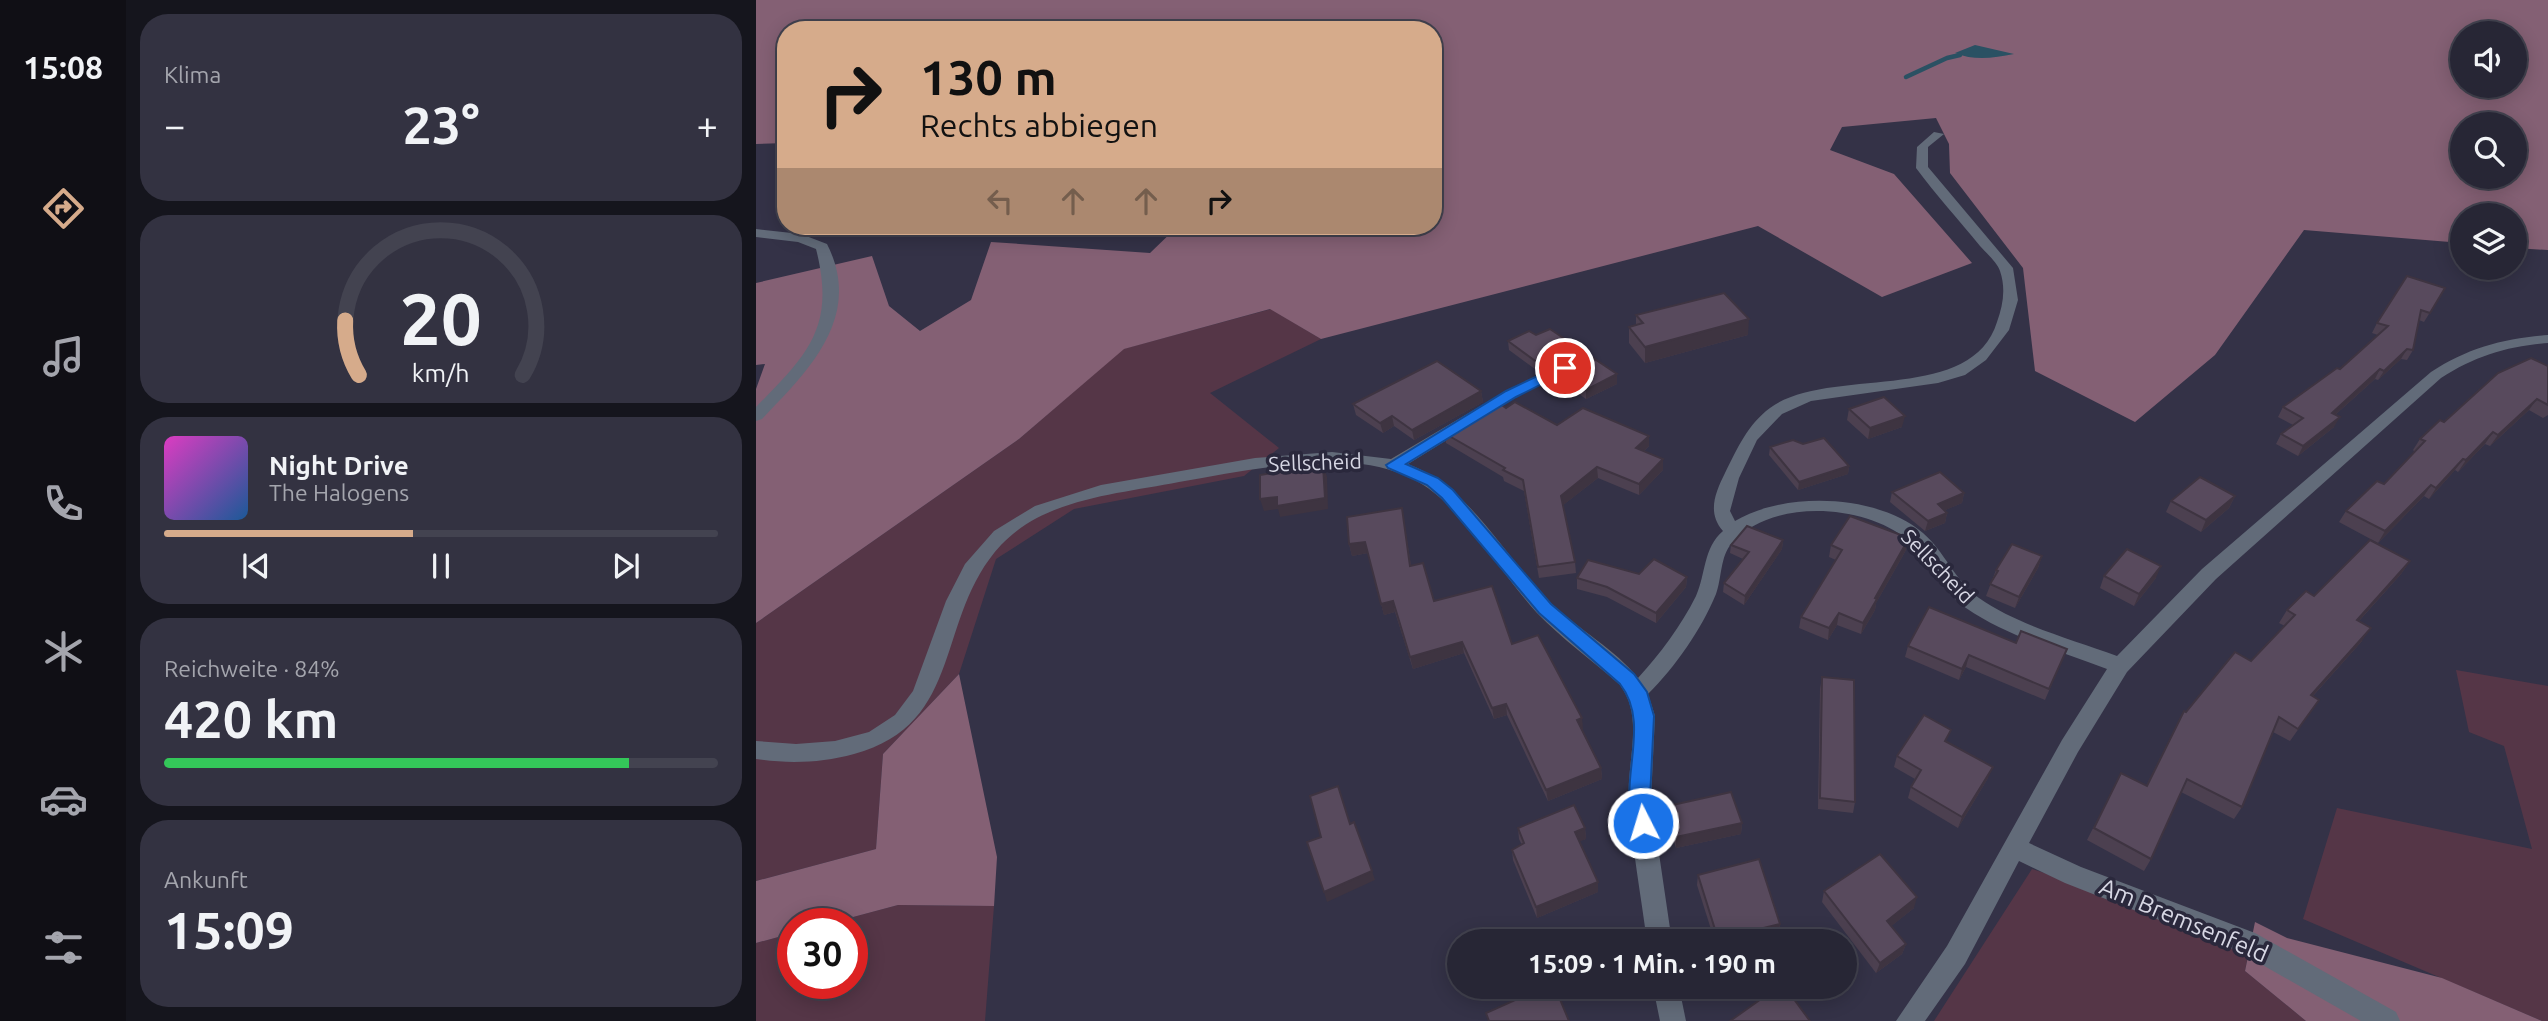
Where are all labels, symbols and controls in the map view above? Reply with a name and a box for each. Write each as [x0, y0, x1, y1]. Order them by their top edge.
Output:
map controls [2450, 21, 2527, 280]
button: sound [2450, 21, 2527, 98]
text: 15:08 [23, 49, 103, 85]
icon: right [805, 49, 896, 140]
text: 130 m [920, 49, 1057, 104]
text: Klima [164, 62, 221, 87]
text: 23° [402, 96, 480, 154]
text: − [164, 104, 185, 146]
text: + [697, 104, 718, 146]
text: Rechts abbiegen [920, 107, 1158, 143]
button: search [2450, 112, 2527, 189]
icon: left [981, 182, 1019, 220]
icon: ahead [1054, 182, 1092, 220]
icon: ahead [1127, 182, 1165, 220]
icon: right [1200, 182, 1238, 220]
icon: directions [39, 184, 88, 233]
button: layers [2450, 203, 2527, 280]
text: 20 [400, 278, 482, 360]
icon: music [39, 332, 88, 381]
pin [1535, 338, 1595, 398]
icon: arrive [1546, 349, 1584, 387]
text: km/h [412, 359, 470, 387]
street label: Sellscheid [1268, 448, 1362, 476]
text: Night Drive [269, 451, 409, 480]
icon: phone [39, 479, 88, 528]
text: The Halogens [269, 480, 409, 505]
street label: Sellscheid [1897, 524, 1979, 608]
icon: previous [237, 547, 275, 585]
icon: pause [422, 547, 460, 585]
icon: next [607, 547, 645, 585]
icon: climate [39, 627, 88, 676]
text: Reichweite · 84% [164, 656, 340, 681]
text: 420 km [164, 690, 338, 748]
icon: car [39, 775, 88, 824]
position arrow [1606, 786, 1680, 860]
text: Ankunft [164, 867, 248, 892]
street label: Am Bremsenfeld [2096, 872, 2272, 968]
text: 15:09 [164, 901, 294, 959]
speed limit sign: 30 [777, 908, 868, 999]
icon: filters [39, 923, 88, 972]
text: 15:09 · 1 Min. · 190 m [1528, 949, 1776, 978]

